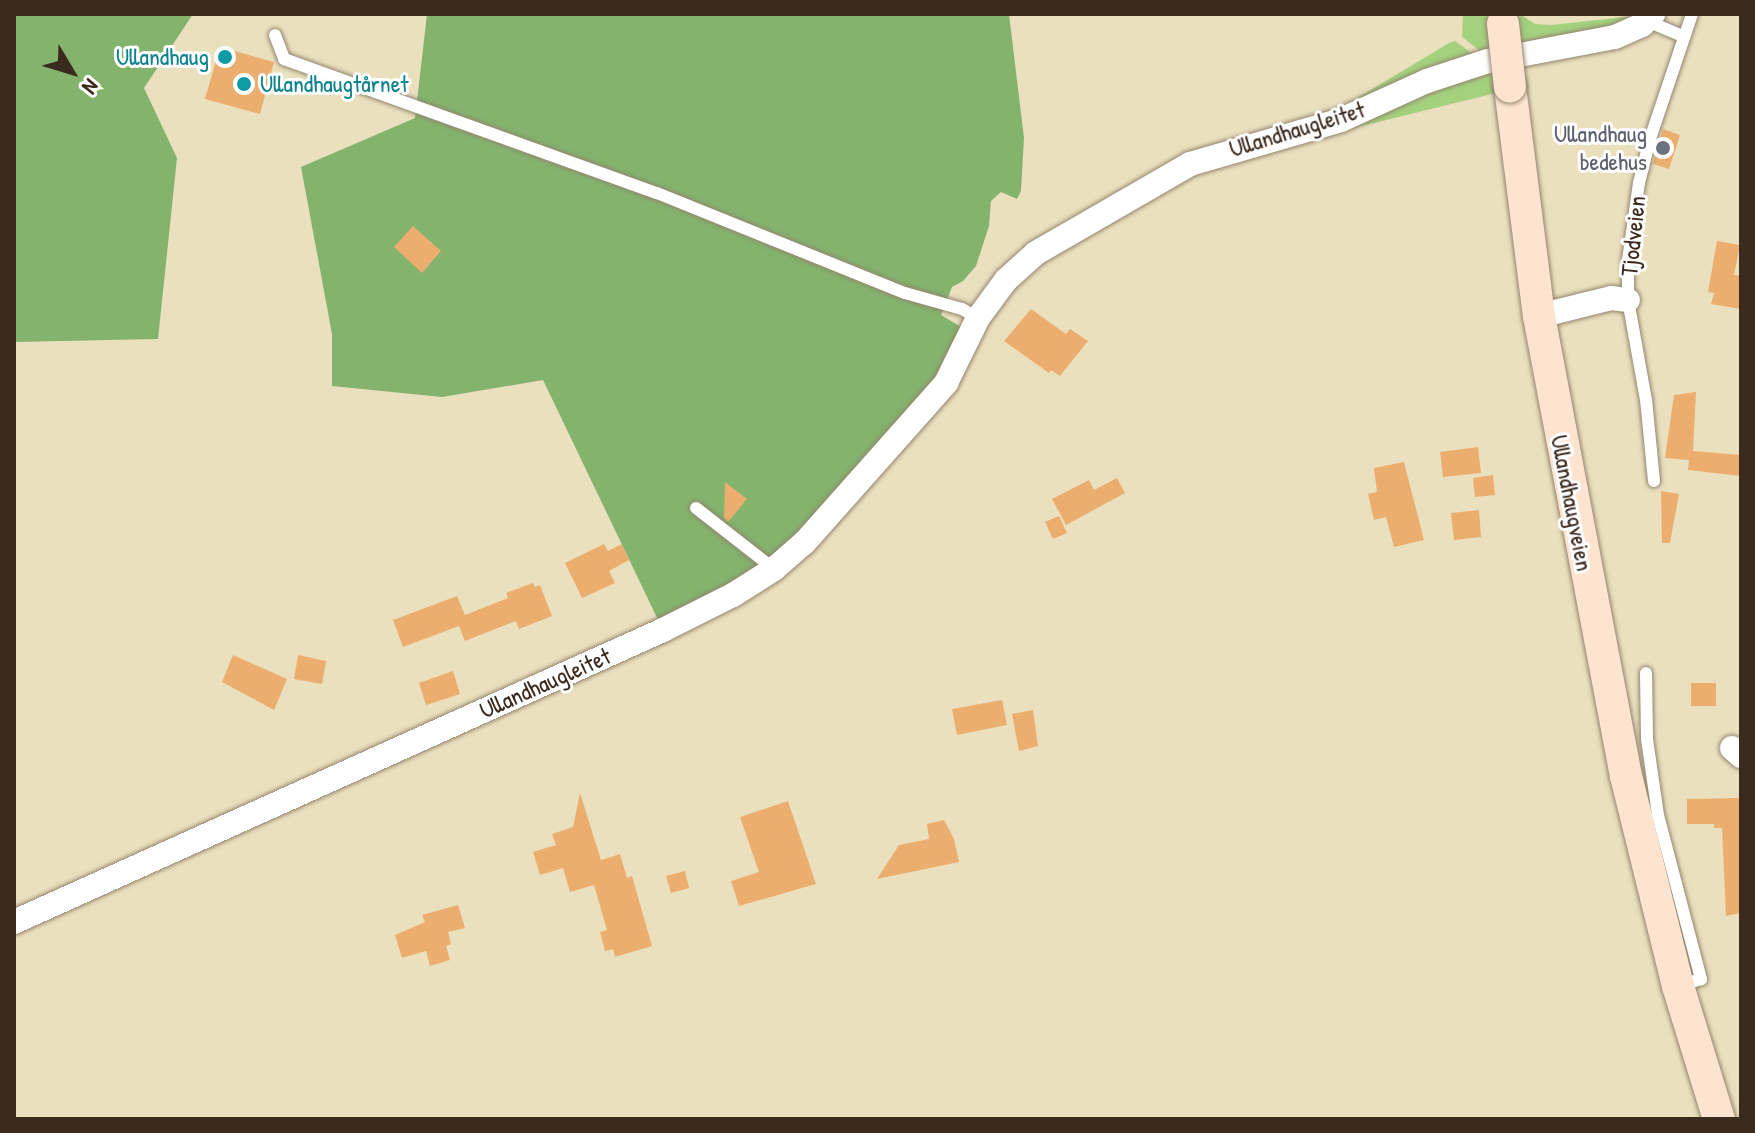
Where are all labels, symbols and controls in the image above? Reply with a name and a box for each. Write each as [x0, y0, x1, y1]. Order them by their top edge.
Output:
north arrow [32, 32, 112, 112]
place label: Ullandhaug [116, 43, 209, 71]
marker: Ullandhaug [216, 48, 234, 66]
place label: Ullandhaugtårnet [260, 70, 408, 98]
text: N [75, 73, 106, 101]
marker: Ullandhaugtårnet [235, 75, 253, 93]
street label: Ullandhaugleitet [1226, 95, 1368, 163]
place label: Ullandhaug bedehus [1554, 120, 1647, 176]
marker: Ullandhaug bedehus [1654, 139, 1672, 157]
street label: Tjodveien [1614, 194, 1652, 278]
street label: Ullandhaugveien [1545, 433, 1599, 573]
street label: Ullandhaugleitet [475, 641, 615, 725]

